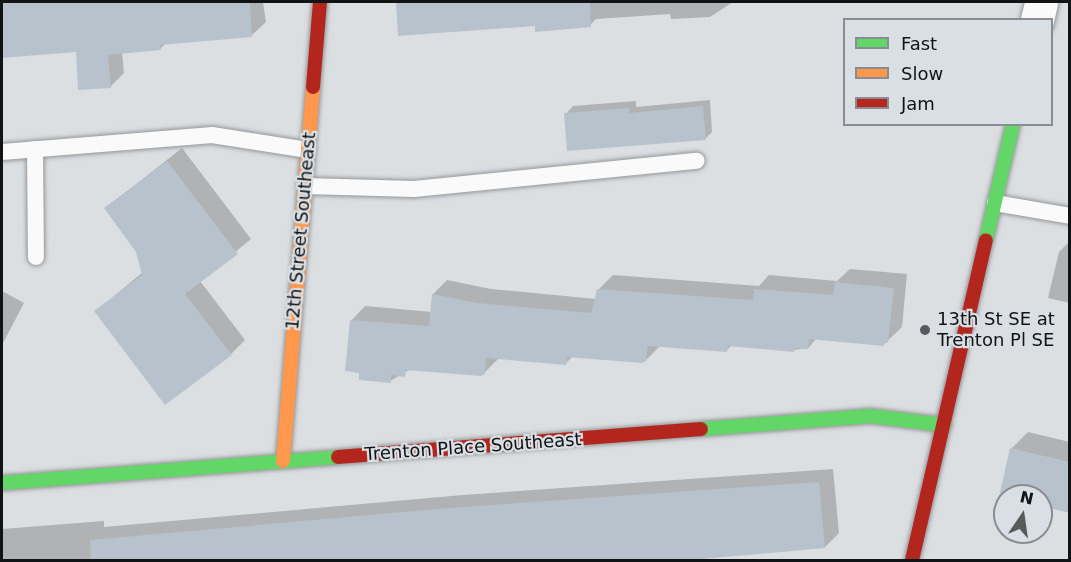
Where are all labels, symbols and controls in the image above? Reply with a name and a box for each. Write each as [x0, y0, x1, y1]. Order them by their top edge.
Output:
legend [843, 18, 1053, 126]
text: Fast [901, 33, 937, 54]
text: Slow [901, 63, 943, 84]
text: Jam [901, 93, 935, 114]
street label: 12th Street Southeast [282, 131, 320, 331]
place label: 13th St SE at Trenton Pl SE [937, 309, 1055, 352]
marker: 13th St SE at Trenton Pl SE [918, 323, 932, 337]
street label: Trenton Place Southeast [364, 429, 582, 465]
north arrow [993, 484, 1053, 544]
text: N [1018, 487, 1035, 509]

